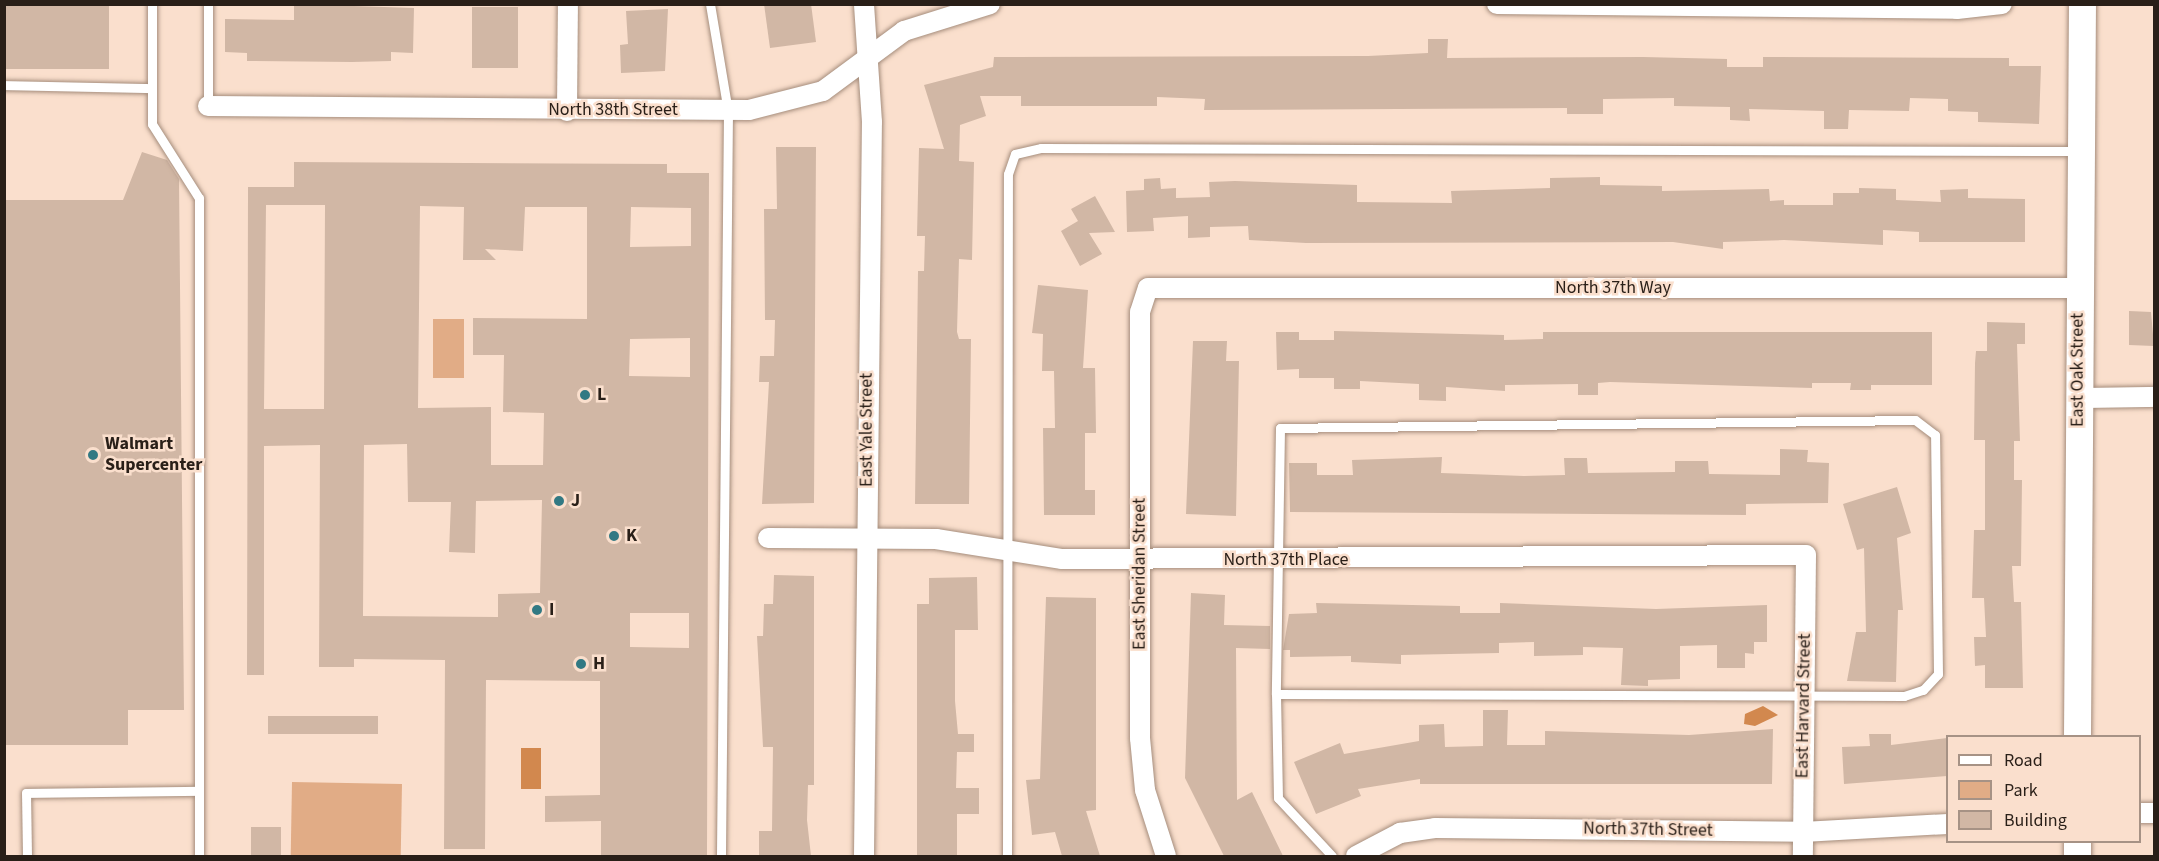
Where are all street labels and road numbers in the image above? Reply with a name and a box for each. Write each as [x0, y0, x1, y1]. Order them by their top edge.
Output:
street label: North 38th Street [548, 99, 678, 121]
street label: North 37th Way [1555, 277, 1671, 299]
street label: East Oak Street [2067, 313, 2089, 427]
street label: East Yale Street [856, 373, 878, 487]
street label: East Sheridan Street [1129, 498, 1151, 650]
street label: North 37th Place [1223, 549, 1349, 571]
street label: East Harvard Street [1792, 633, 1816, 779]
street label: North 37th Street [1583, 818, 1713, 842]

